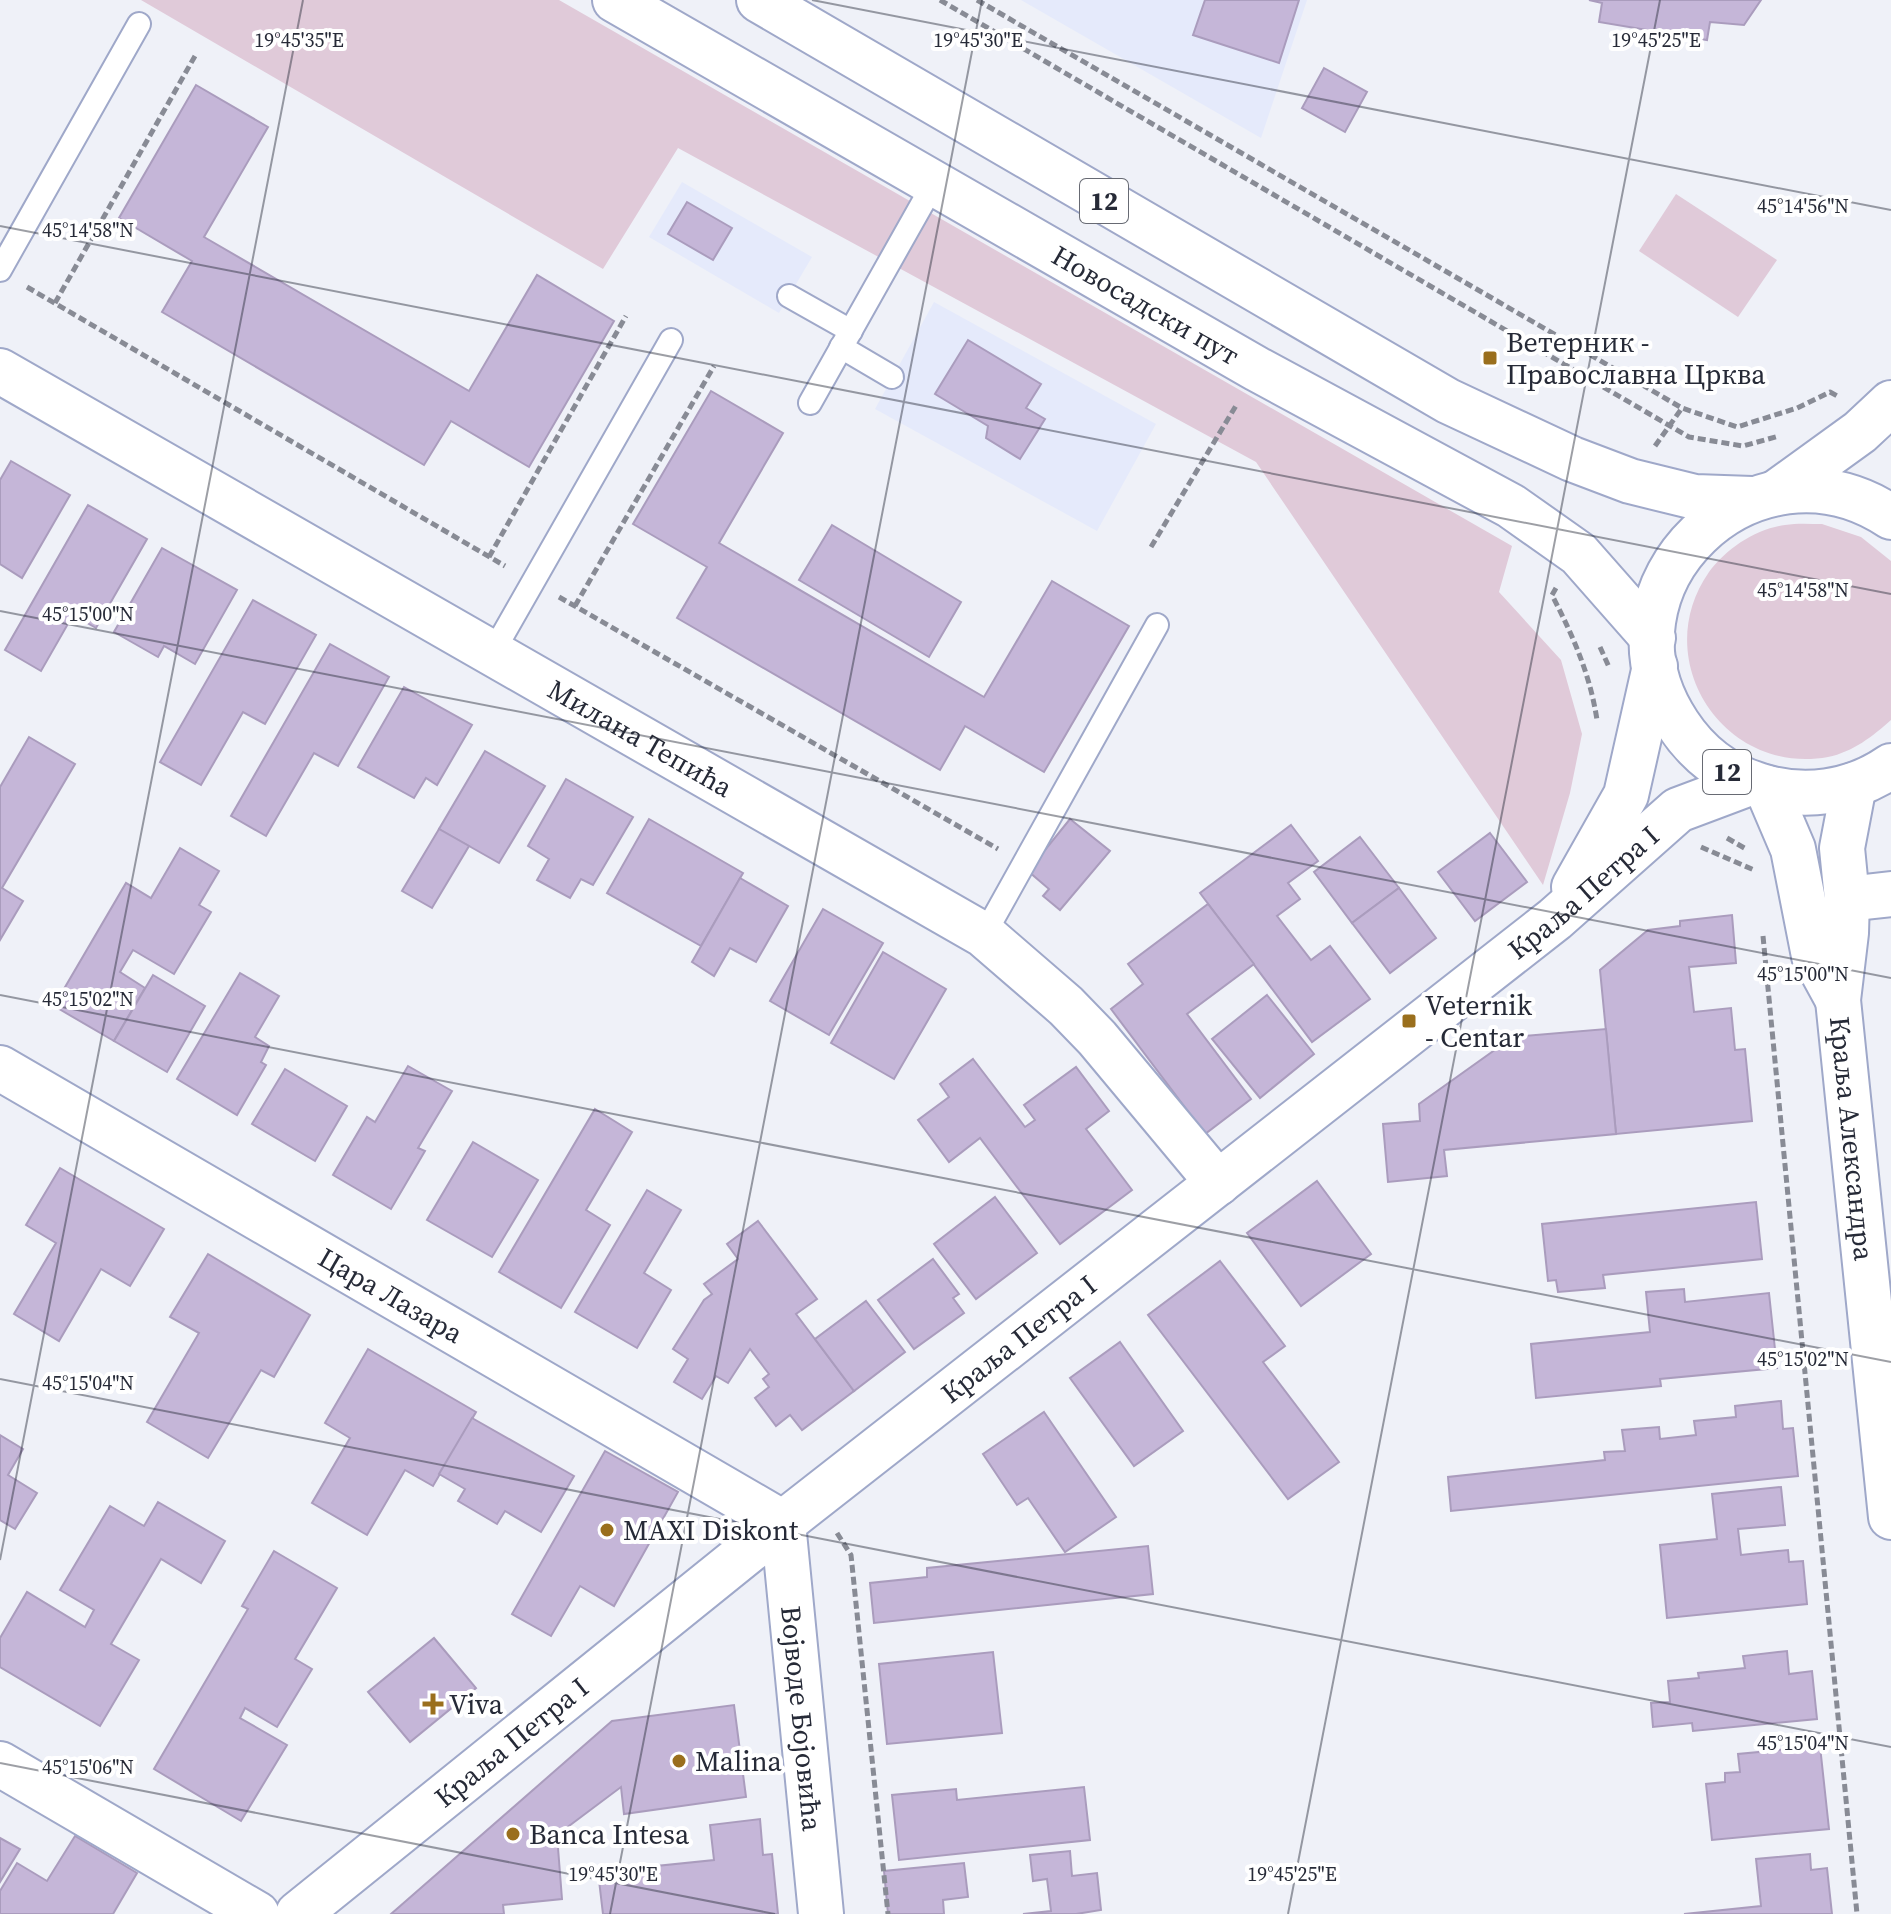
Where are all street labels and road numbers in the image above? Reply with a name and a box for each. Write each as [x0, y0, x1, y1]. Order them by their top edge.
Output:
road number: 12 [1080, 179, 1128, 223]
street label: Новосадски пут [1045, 236, 1246, 374]
street label: Милана Тепића [541, 670, 740, 806]
road number: 12 [1703, 750, 1751, 794]
street label: Краља Петра I [1500, 817, 1667, 968]
street label: Краља Александра [1821, 1015, 1884, 1263]
street label: Цара Лазара [312, 1238, 471, 1352]
street label: Краља Петра I [933, 1266, 1104, 1412]
street label: Војводе Бојовића [772, 1604, 832, 1834]
street label: Краља Петра I [426, 1668, 596, 1816]

